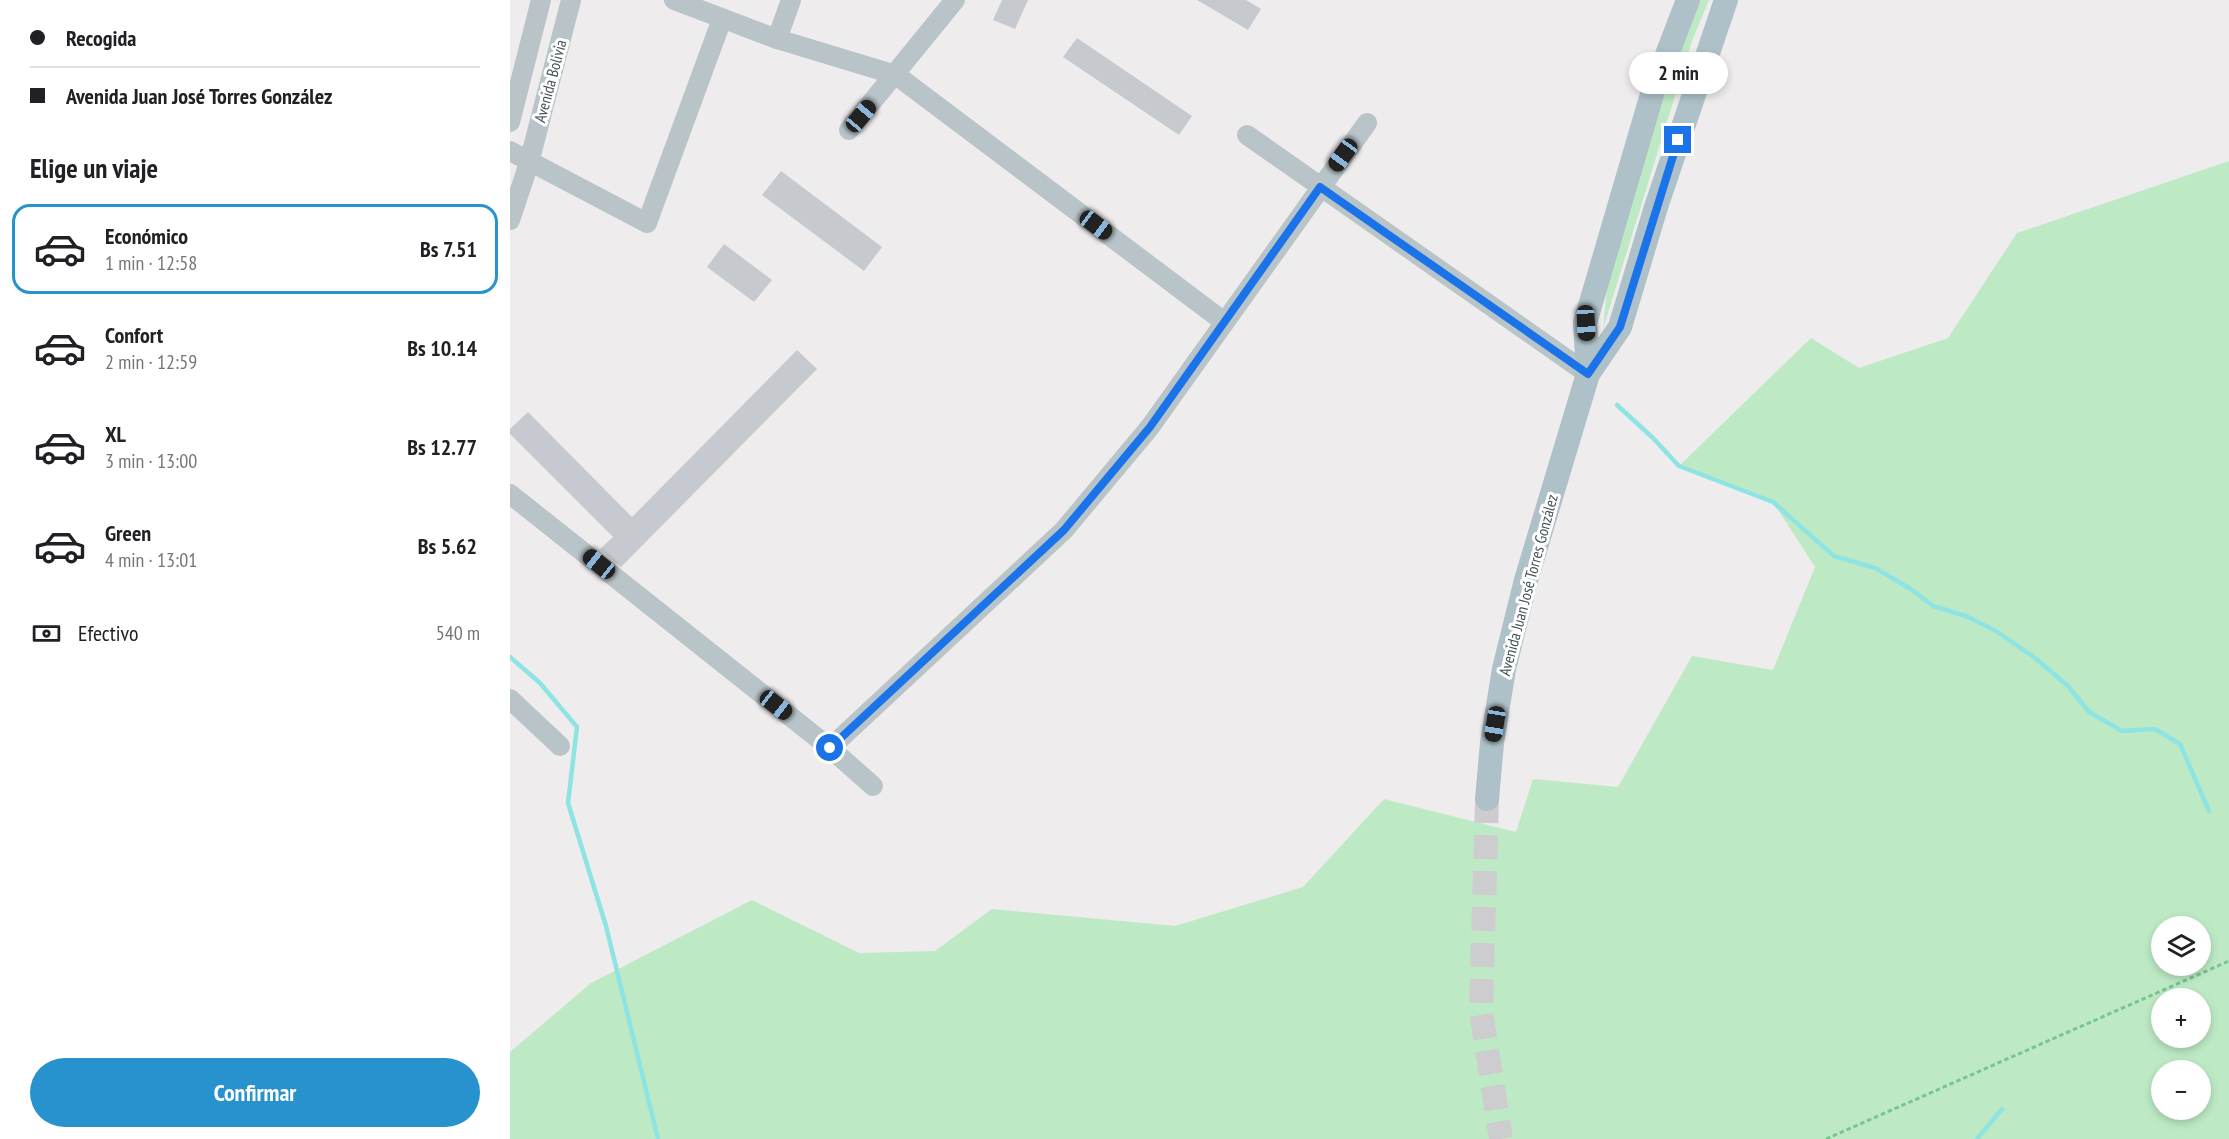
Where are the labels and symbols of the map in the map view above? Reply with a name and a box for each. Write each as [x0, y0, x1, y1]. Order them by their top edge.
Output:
street label: Avenida Bolivia [529, 37, 571, 125]
callout: 2 min [1628, 53, 1728, 95]
car [843, 96, 879, 136]
route end [1664, 126, 1691, 153]
car [1325, 135, 1361, 175]
car [1076, 207, 1116, 243]
car [1576, 305, 1596, 341]
street label: Avenida Juan José Torres González [1494, 492, 1562, 678]
car [579, 546, 619, 582]
car [756, 687, 796, 723]
car [1483, 705, 1507, 743]
route start [816, 734, 843, 761]

